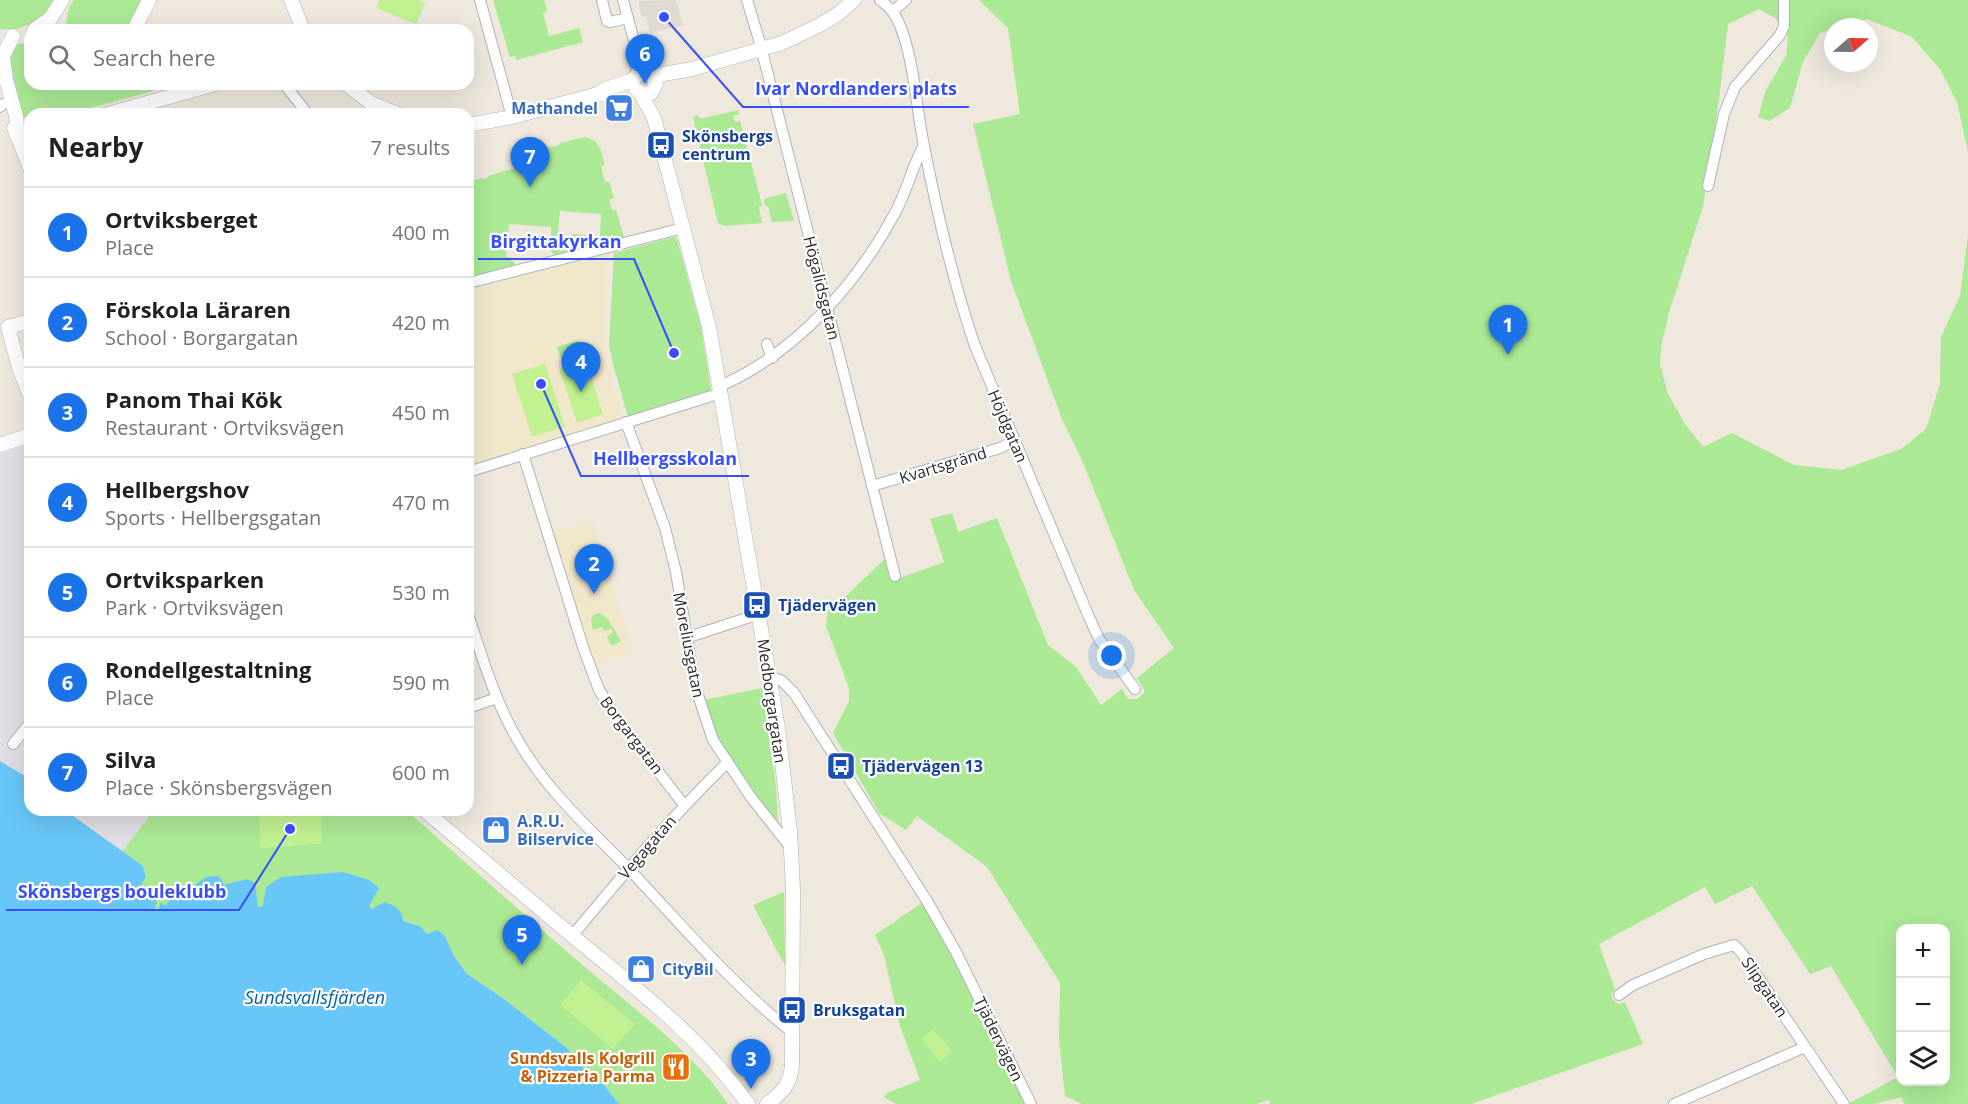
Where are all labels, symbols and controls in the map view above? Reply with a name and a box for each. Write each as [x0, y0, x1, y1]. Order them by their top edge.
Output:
north arrow [1824, 18, 1878, 72]
search box [24, 24, 474, 90]
pin: 6 [626, 34, 664, 84]
icon: search [45, 41, 78, 74]
text: Search here [93, 42, 216, 72]
callout: Ivar Nordlanders plats [743, 71, 969, 107]
text: Ivar Nordlanders plats [755, 76, 957, 100]
supermarket icon: Mathandel [603, 92, 635, 124]
place label: Mathandel [511, 97, 598, 119]
place label: Skönsbergs centrum [682, 125, 773, 165]
text: Nearby [48, 129, 143, 165]
bus stop icon: Skönsbergs centrum [645, 129, 677, 161]
text: 7 results [370, 134, 450, 161]
pin: 7 [510, 138, 550, 187]
text: Ortviksberget [105, 204, 258, 234]
text: 1 [62, 219, 73, 246]
text: 400 m [392, 219, 450, 246]
callout: Birgittakyrkan [478, 223, 634, 259]
text: Birgittakyrkan [490, 229, 622, 253]
text: Place [105, 234, 154, 261]
street label: Högalidsgatan [798, 234, 846, 342]
text: Förskola Läraren [105, 294, 291, 324]
pin: 1 [1488, 306, 1528, 355]
text: 2 [62, 309, 73, 336]
text: 420 m [392, 309, 450, 336]
text: School · Borgargatan [105, 324, 298, 351]
pin: 4 [562, 342, 600, 392]
text: Panom Thai Kök [105, 384, 282, 414]
street label: Höjdgatan [983, 386, 1033, 466]
text: 3 [62, 399, 73, 426]
text: 450 m [392, 399, 450, 426]
text: Restaurant · Ortviksvägen [105, 414, 344, 441]
callout: Hellbergsskolan [581, 440, 749, 476]
street label: Kvartsgränd [897, 441, 989, 489]
text: Hellbergsskolan [593, 446, 737, 470]
text: Hellbergshov [105, 474, 249, 504]
text: 4 [62, 489, 73, 516]
text: 470 m [392, 489, 450, 516]
text: Sports · Hellbergsgatan [105, 504, 321, 531]
pin: 2 [574, 544, 614, 594]
text: Ortviksparken [105, 564, 264, 594]
text: 5 [62, 579, 73, 606]
text: 530 m [392, 579, 450, 606]
bus stop icon: Tjädervägen [741, 589, 773, 621]
street label: Moreliusgatan [668, 590, 710, 700]
text: Park · Ortviksvägen [105, 594, 284, 621]
place label: Tjädervägen [778, 594, 876, 616]
street label: Medborgargatan [752, 637, 792, 765]
your location [1097, 641, 1126, 670]
text: Rondellgestaltning [105, 654, 311, 684]
text: 6 [62, 669, 73, 696]
text: 590 m [392, 669, 450, 696]
text: Place [105, 684, 154, 711]
street label: Borgargatan [595, 691, 669, 779]
text: Silva [105, 744, 156, 774]
bus stop icon: Tjädervägen 13 [825, 750, 857, 782]
place label: Tjädervägen 13 [862, 755, 983, 777]
text: 7 [62, 759, 73, 786]
text: 600 m [392, 759, 450, 786]
text: Place · Skönsbergsvägen [105, 774, 332, 801]
place label: A.R.U. Bilservice [517, 810, 594, 850]
street label: Vegagatan [613, 810, 681, 884]
shop icon: A.R.U. Bilservice [480, 814, 512, 846]
callout: Skönsbergs bouleklubb [6, 874, 239, 910]
text: Skönsbergs bouleklubb [18, 879, 226, 903]
pin: 5 [502, 916, 542, 965]
map controls [1896, 924, 1950, 1086]
button: + [1896, 924, 1950, 978]
street label: Slipgatan [1737, 952, 1793, 1022]
shop icon: CityBil [625, 953, 657, 985]
place label: CityBil [662, 958, 714, 980]
button: − [1896, 978, 1950, 1032]
water label: Sundsvallsfjärden [245, 985, 385, 1009]
street label: Tjädervägen [969, 993, 1029, 1085]
bus stop icon: Bruksgatan [776, 994, 808, 1026]
place label: Bruksgatan [813, 999, 905, 1021]
button: layers [1896, 1032, 1950, 1086]
pin: 3 [732, 1040, 771, 1089]
place label: Sundsvalls Kolgrill & Pizzeria Parma [510, 1047, 655, 1087]
restaurant icon: Sundsvalls Kolgrill & Pizzeria Parma [660, 1051, 692, 1083]

